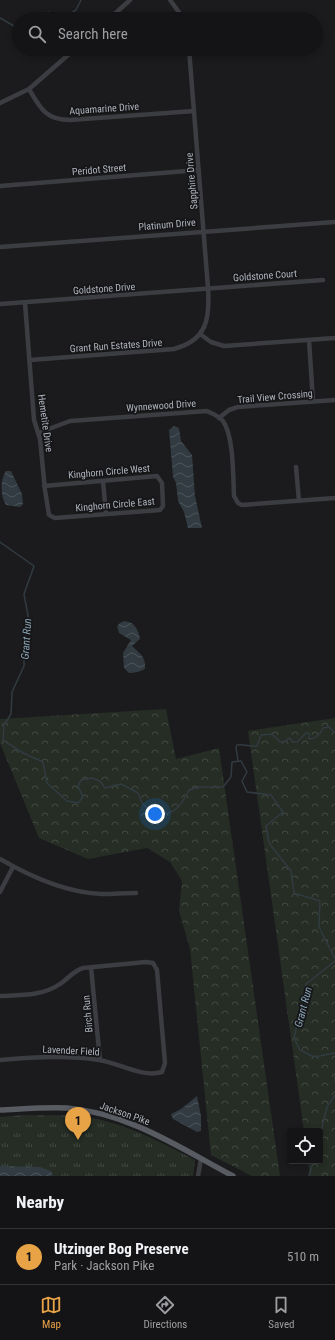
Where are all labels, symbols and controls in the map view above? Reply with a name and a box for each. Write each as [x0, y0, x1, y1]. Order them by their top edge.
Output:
search box [12, 12, 323, 56]
icon: search [26, 23, 48, 45]
text: Search here [58, 25, 128, 43]
street label: Aquamarine Drive [69, 101, 140, 116]
street label: Sapphire Drive [184, 152, 199, 210]
street label: Peridot Street [72, 162, 127, 177]
street label: Platinum Drive [138, 216, 196, 232]
street label: Goldstone Court [233, 268, 297, 283]
street label: Goldstone Drive [73, 281, 136, 296]
street label: Grant Run Estates Drive [69, 337, 163, 354]
street label: Trail View Crossing [237, 388, 313, 405]
street label: Hemetite Drive [36, 393, 55, 453]
street label: Wynnewood Drive [126, 398, 197, 413]
street label: Kinghorn Circle West [68, 462, 150, 481]
street label: Kinghorn Circle East [75, 496, 155, 513]
water label: Grant Run [19, 618, 34, 660]
your location [145, 804, 165, 824]
water label: Grant Run [292, 986, 315, 1029]
street label: Birch Run [80, 995, 95, 1033]
street label: Lavender Field [42, 1044, 100, 1057]
street label: Jackson Pike [98, 1100, 152, 1127]
pin: 1 [65, 1107, 91, 1140]
map controls [287, 1128, 323, 1164]
button: locate [287, 1128, 323, 1164]
text: Nearby [16, 1192, 64, 1212]
text: Utzinger Bog Preserve [54, 1240, 189, 1258]
text: 1 [26, 1249, 32, 1264]
text: 510 m [287, 1249, 319, 1264]
text: Park · Jackson Pike [54, 1258, 154, 1273]
tab: Map [40, 1294, 62, 1331]
tab: Directions [143, 1294, 187, 1331]
tab: Saved [268, 1294, 295, 1331]

